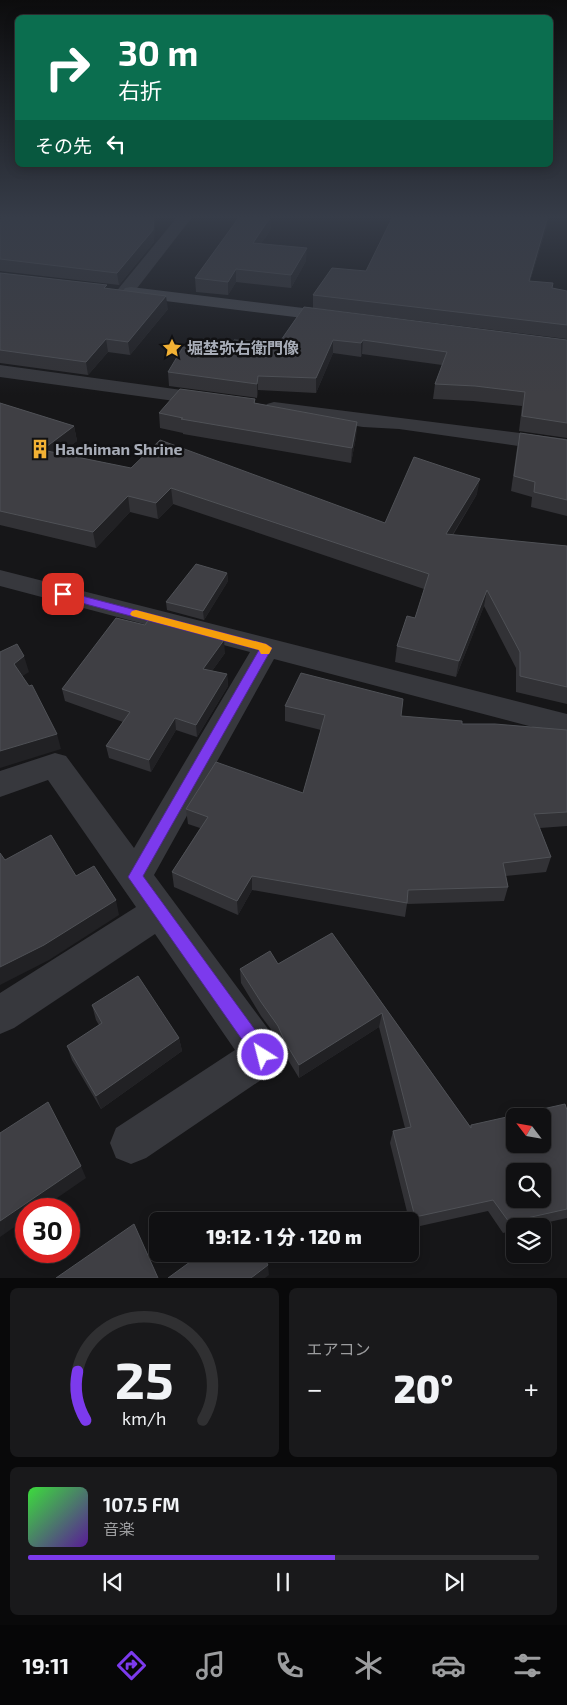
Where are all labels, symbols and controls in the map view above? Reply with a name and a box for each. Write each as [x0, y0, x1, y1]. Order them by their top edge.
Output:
text: 30 m [118, 31, 198, 73]
icon: right [35, 35, 100, 100]
text: 右折 [118, 77, 162, 103]
icon: left [102, 130, 130, 158]
text: その先 [35, 134, 92, 157]
place icon: 堀埜弥右衛門像 [161, 337, 183, 359]
place label: 堀埜弥右衛門像 [187, 338, 299, 357]
building icon: Hachiman Shrine [29, 438, 51, 460]
place label: Hachiman Shrine [55, 439, 183, 458]
pin [42, 573, 84, 615]
icon: arrive [49, 580, 77, 608]
position arrow [236, 1028, 288, 1080]
north arrow [506, 1108, 551, 1152]
map controls [506, 1108, 551, 1263]
button: search [506, 1163, 551, 1208]
speed limit sign: 30 [15, 1198, 80, 1263]
button: layers [506, 1218, 551, 1263]
text: 19:12 · 1 分 · 120 m [206, 1225, 362, 1248]
text: エアコン [307, 1339, 371, 1358]
text: 25 [115, 1347, 174, 1409]
text: 20° [393, 1365, 453, 1411]
text: − [307, 1371, 323, 1405]
text: + [524, 1371, 539, 1405]
text: km/h [122, 1407, 166, 1429]
text: 107.5 FM [103, 1493, 180, 1516]
text: 音楽 [103, 1519, 135, 1538]
icon: previous [99, 1568, 127, 1596]
icon: pause [269, 1568, 297, 1596]
icon: next [440, 1568, 468, 1596]
icon: directions [114, 1648, 149, 1683]
icon: music [193, 1648, 228, 1683]
icon: phone [272, 1648, 307, 1683]
icon: climate [351, 1648, 386, 1683]
icon: car [431, 1648, 466, 1683]
icon: filters [510, 1648, 545, 1683]
text: 19:11 [22, 1652, 69, 1678]

